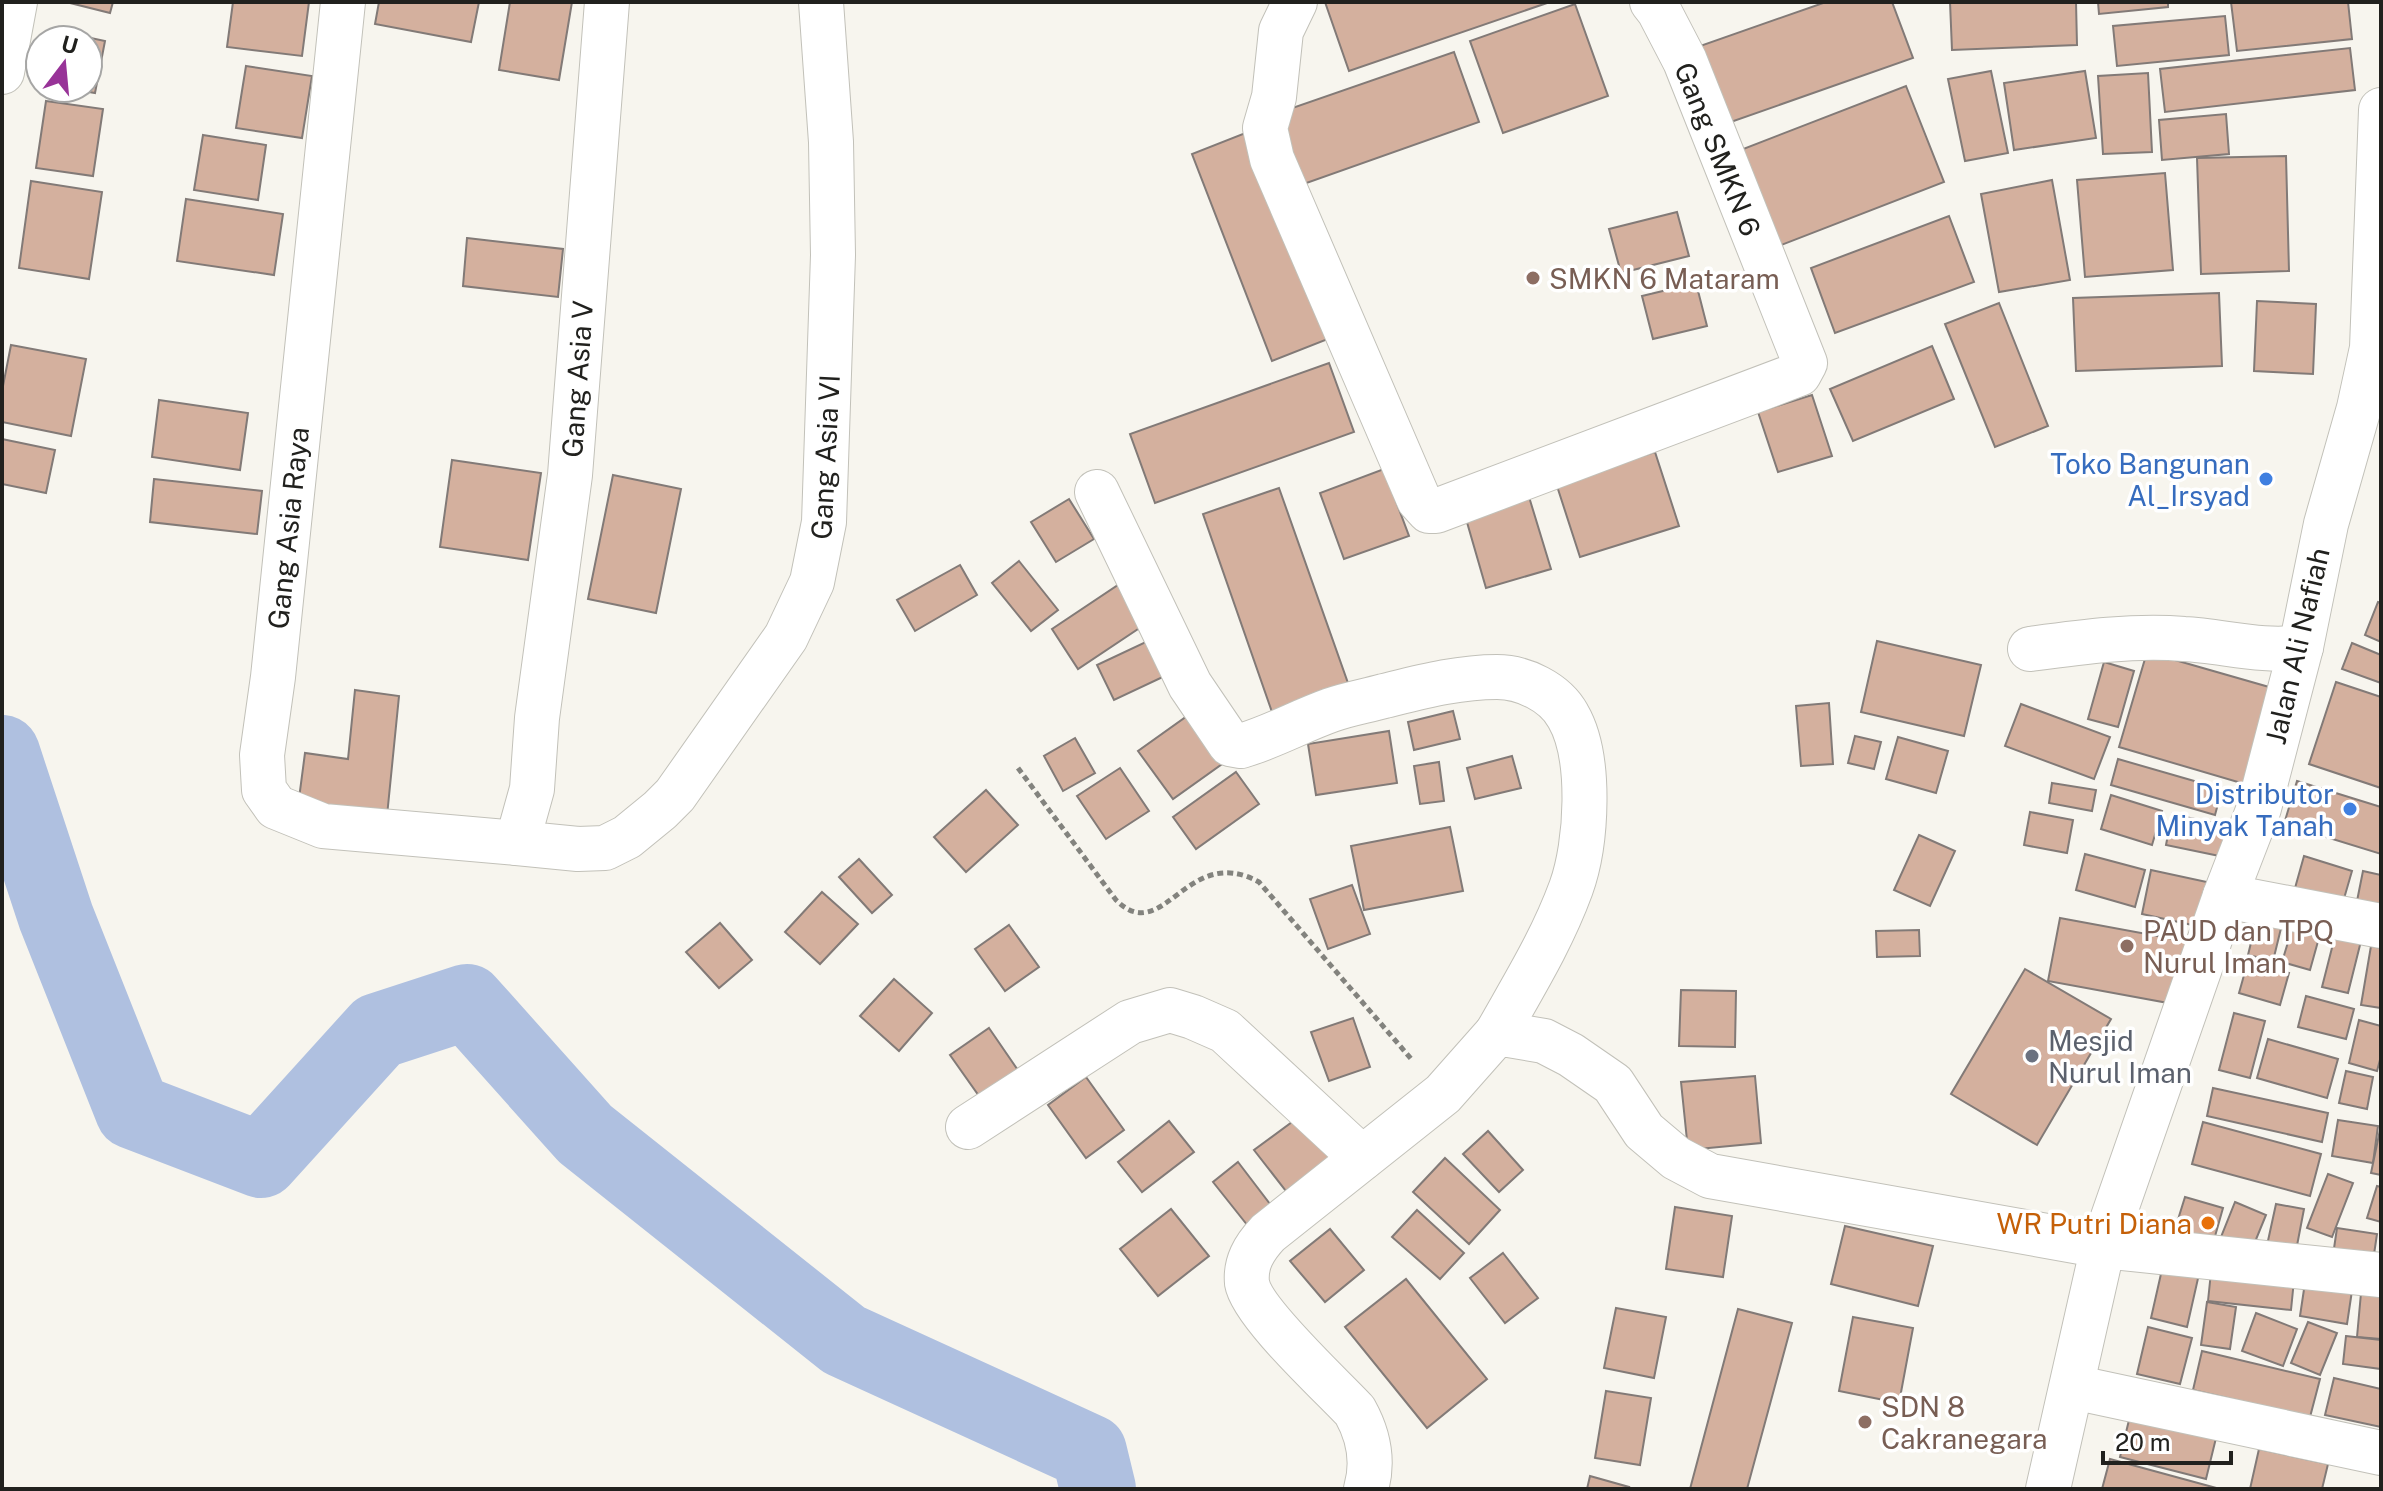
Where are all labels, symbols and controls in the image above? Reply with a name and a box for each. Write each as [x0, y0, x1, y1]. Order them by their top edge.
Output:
north arrow [24, 24, 104, 104]
text: U [58, 30, 81, 59]
street label: Gang SMKN 6 [1668, 57, 1768, 241]
place label: SMKN 6 Mataram [1549, 262, 1780, 295]
marker: SMKN 6 Mataram [1524, 269, 1542, 287]
street label: Gang Asia V [555, 299, 599, 459]
street label: Gang Asia VI [804, 374, 846, 540]
street label: Gang Asia Raya [261, 425, 315, 631]
place label: Toko Bangunan Al_Irsyad [2050, 447, 2250, 512]
marker: Toko Bangunan Al_Irsyad [2257, 470, 2275, 488]
street label: Jalan Ali Nafiah [2258, 545, 2336, 747]
place label: Distributor Minyak Tanah [2156, 777, 2334, 842]
marker: Distributor Minyak Tanah [2341, 800, 2359, 818]
place label: PAUD dan TPQ Nurul Iman [2143, 914, 2334, 979]
marker: PAUD dan TPQ Nurul Iman [2118, 937, 2136, 955]
place label: Mesjid Nurul Iman [2048, 1024, 2192, 1089]
marker: Mesjid Nurul Iman [2023, 1047, 2041, 1065]
place label: WR Putri Diana [1997, 1207, 2192, 1240]
marker: WR Putri Diana [2199, 1214, 2217, 1232]
place label: SDN 8 Cakranegara [1881, 1390, 2048, 1455]
marker: SDN 8 Cakranegara [1856, 1413, 1874, 1431]
scale bar [2103, 1415, 2231, 1465]
text: 20 m [2115, 1428, 2171, 1456]

